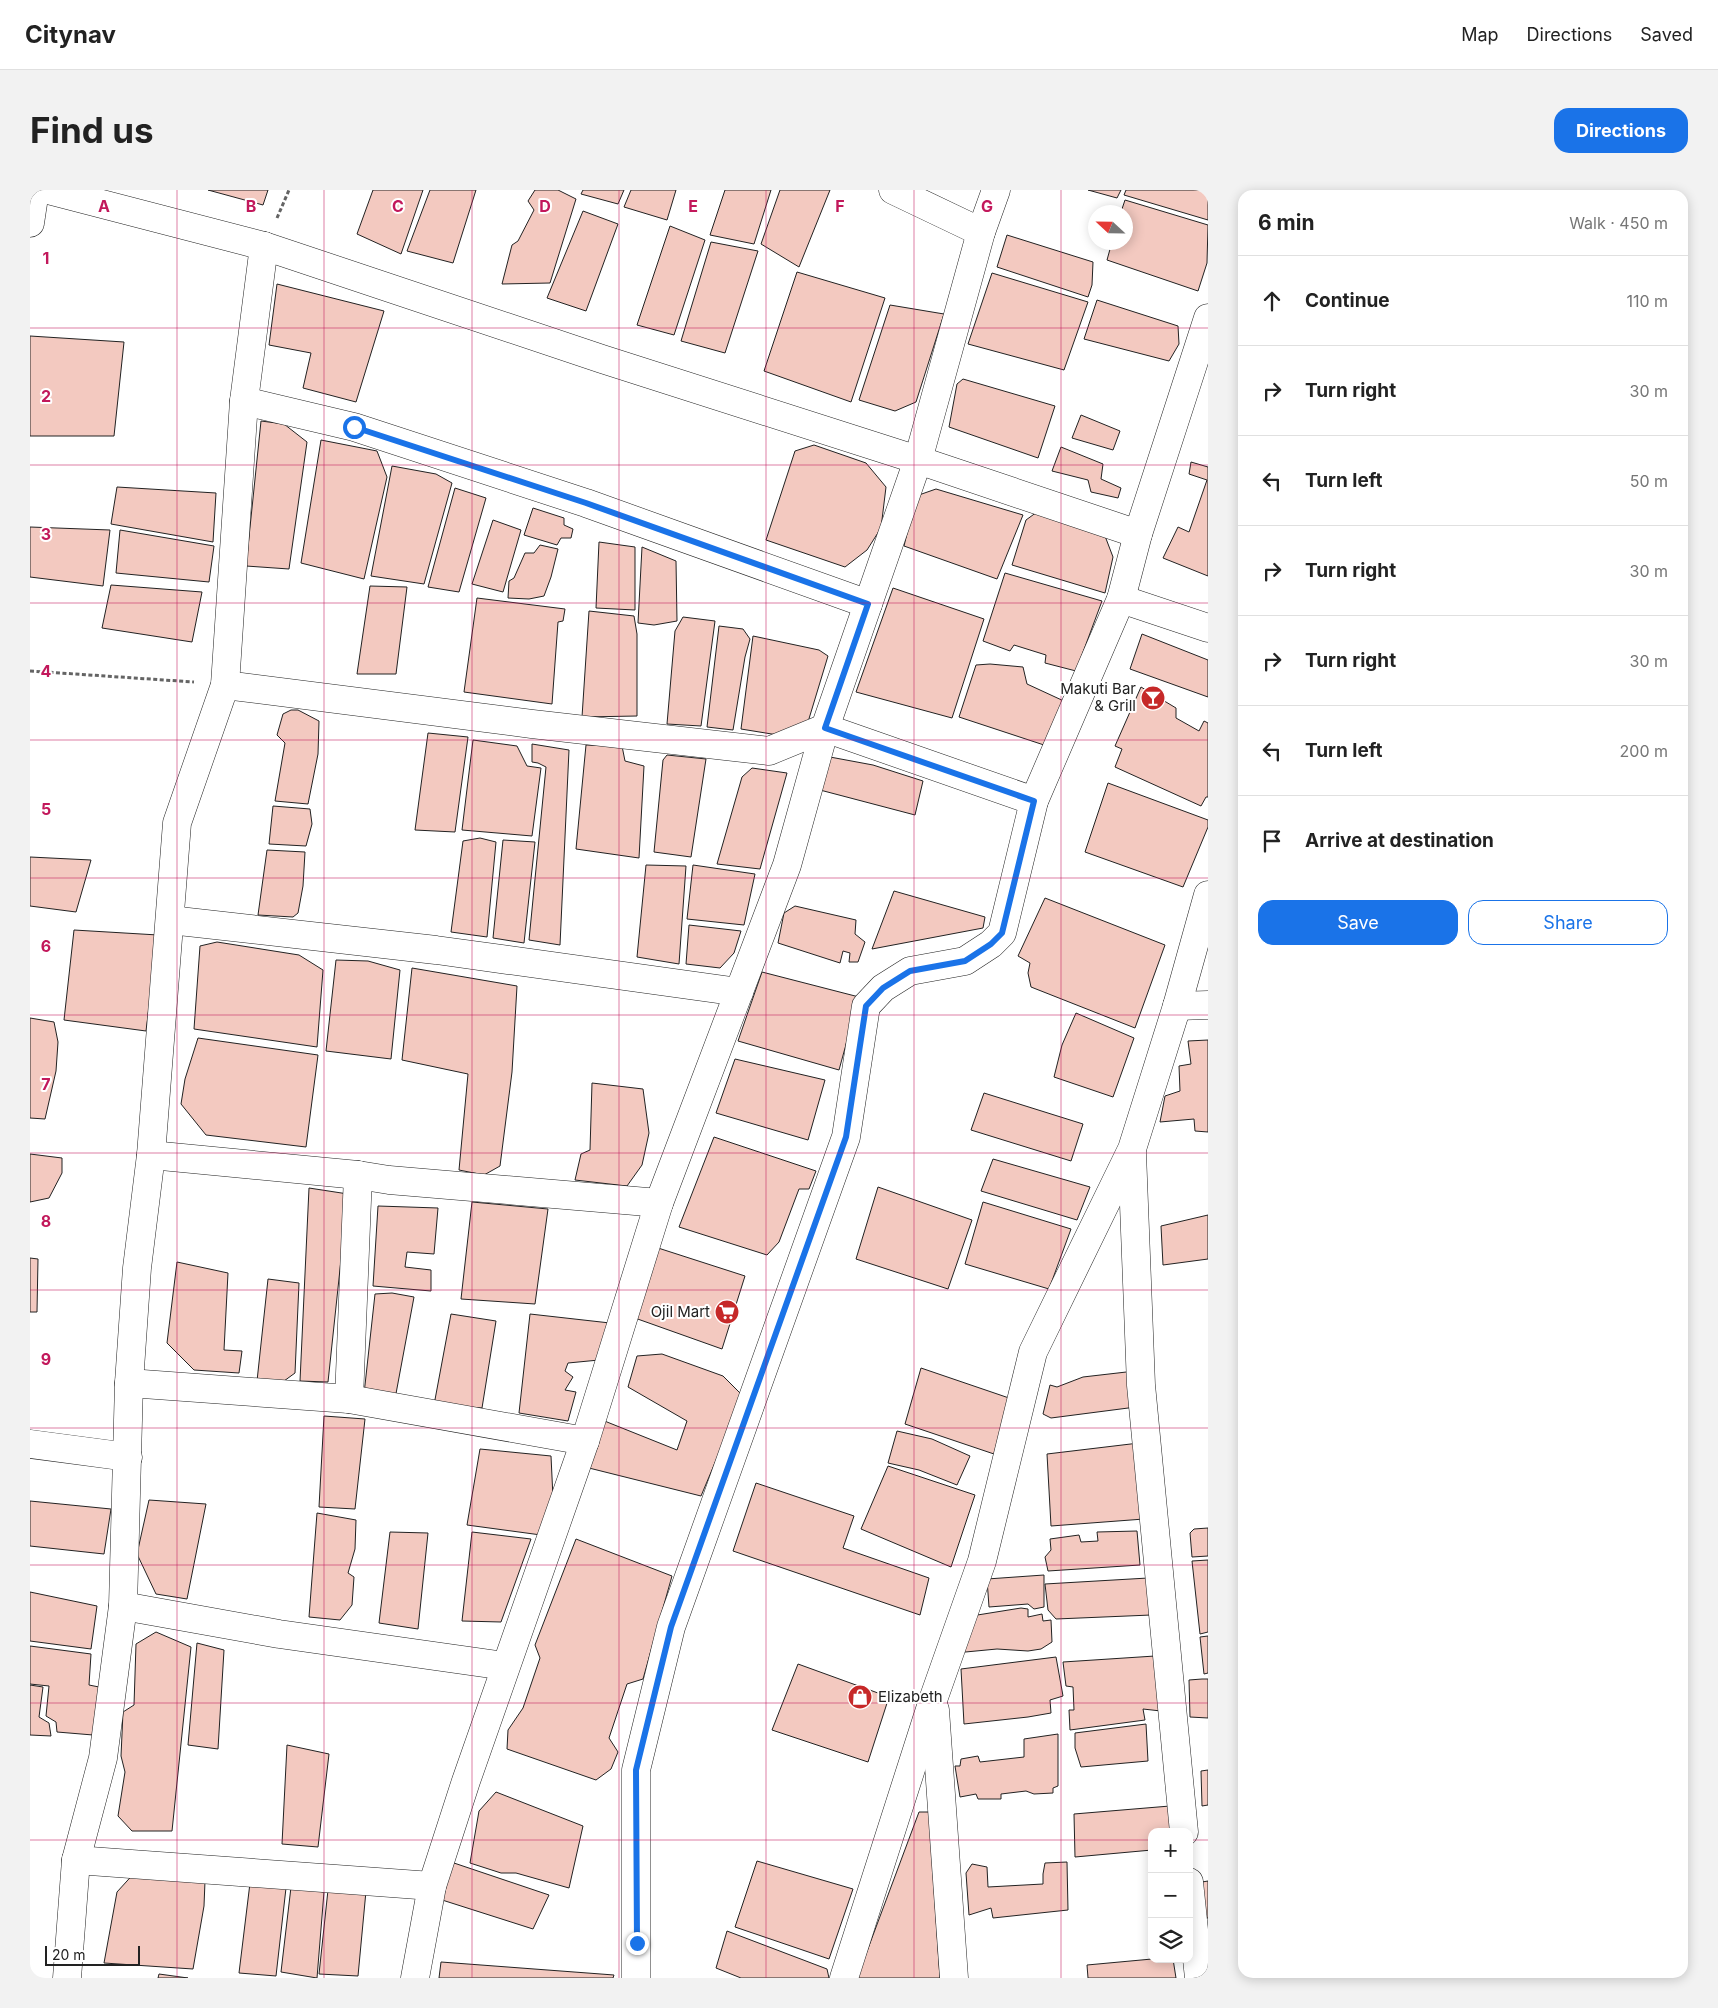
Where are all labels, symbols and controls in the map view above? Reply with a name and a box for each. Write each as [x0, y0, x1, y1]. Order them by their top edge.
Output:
text: Citynav [25, 20, 116, 49]
text: Map [1461, 24, 1499, 45]
text: Directions [1527, 24, 1612, 45]
text: Saved [1640, 24, 1693, 45]
button: Directions [1554, 108, 1688, 153]
text: Find us [30, 109, 154, 151]
text: A [98, 196, 110, 216]
text: B [246, 196, 256, 216]
text: C [392, 196, 404, 216]
text: D [539, 196, 551, 216]
text: E [688, 196, 698, 216]
text: F [835, 196, 845, 216]
text: G [981, 196, 993, 216]
north arrow [1088, 205, 1133, 250]
text: 6 min [1258, 210, 1315, 235]
text: Walk · 450 m [1569, 213, 1668, 233]
text: 1 [43, 248, 49, 268]
icon: ahead [1258, 287, 1286, 315]
text: Continue [1305, 289, 1390, 312]
text: 110 m [1626, 291, 1668, 311]
icon: right [1258, 377, 1286, 405]
text: Turn right [1305, 379, 1396, 402]
text: 30 m [1630, 381, 1668, 401]
text: 2 [41, 386, 51, 406]
route start [343, 416, 366, 439]
icon: left [1258, 467, 1286, 495]
text: Turn left [1305, 469, 1383, 492]
text: 50 m [1630, 471, 1668, 491]
text: 3 [41, 524, 51, 544]
icon: right [1258, 557, 1286, 585]
text: Turn right [1305, 559, 1396, 582]
text: 30 m [1630, 561, 1668, 581]
icon: right [1258, 647, 1286, 675]
text: Turn right [1305, 649, 1396, 672]
text: 30 m [1630, 651, 1668, 671]
text: 4 [41, 661, 52, 681]
place label: Makuti Bar & Grill [1060, 679, 1136, 715]
bar icon: Makuti Bar & Grill [1140, 685, 1166, 711]
icon: left [1258, 737, 1286, 765]
text: Turn left [1305, 739, 1383, 762]
text: 200 m [1620, 741, 1668, 761]
text: 5 [41, 799, 51, 819]
icon: arrive [1258, 827, 1286, 855]
text: Arrive at destination [1305, 829, 1494, 852]
button: Save [1258, 900, 1458, 945]
button: Share [1468, 900, 1668, 945]
text: 6 [41, 936, 51, 956]
text: 7 [41, 1074, 51, 1094]
text: 8 [41, 1211, 51, 1231]
supermarket icon: Ojil Mart [714, 1299, 740, 1325]
place label: Ojil Mart [651, 1302, 710, 1321]
text: 9 [41, 1349, 51, 1369]
shop icon: Elizabeth [847, 1684, 873, 1710]
place label: Elizabeth [878, 1687, 943, 1706]
map controls [1148, 1828, 1193, 1963]
button: + [1148, 1828, 1193, 1873]
button: − [1148, 1873, 1193, 1918]
button: layers [1148, 1918, 1193, 1963]
route end [626, 1932, 649, 1955]
scale bar [45, 1943, 140, 1966]
text: 20 m [52, 1946, 86, 1963]

